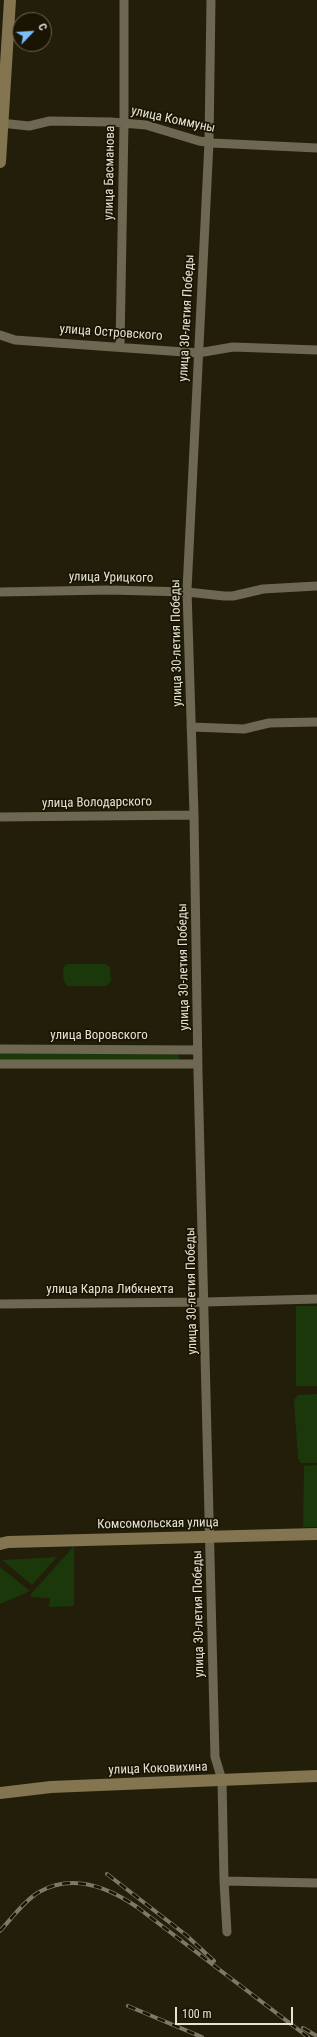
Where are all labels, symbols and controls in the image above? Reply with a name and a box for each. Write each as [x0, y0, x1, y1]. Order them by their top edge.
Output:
north arrow [12, 12, 52, 52]
text: С [35, 22, 50, 33]
street label: улица Коммуны [129, 103, 217, 137]
street label: улица Басманова [101, 126, 119, 220]
street label: улица 30-летия Победы [176, 254, 198, 382]
street label: улица Островского [59, 322, 163, 344]
street label: улица Урицкого [69, 569, 153, 587]
street label: улица 30-летия Победы [168, 579, 186, 707]
street label: улица Володарского [42, 794, 152, 812]
street label: улица 30-летия Победы [175, 903, 193, 1031]
street label: улица Воровского [50, 1028, 148, 1044]
street label: улица 30-летия Победы [183, 1227, 201, 1355]
street label: улица Карла Либкнехта [46, 1282, 174, 1298]
street label: Комсомольская улица [97, 1515, 219, 1533]
street label: улица 30-летия Победы [190, 1550, 208, 1678]
street label: улица Коковихина [108, 1759, 208, 1779]
scale bar [177, 1999, 295, 2025]
text: 100 m [182, 2007, 212, 2021]

